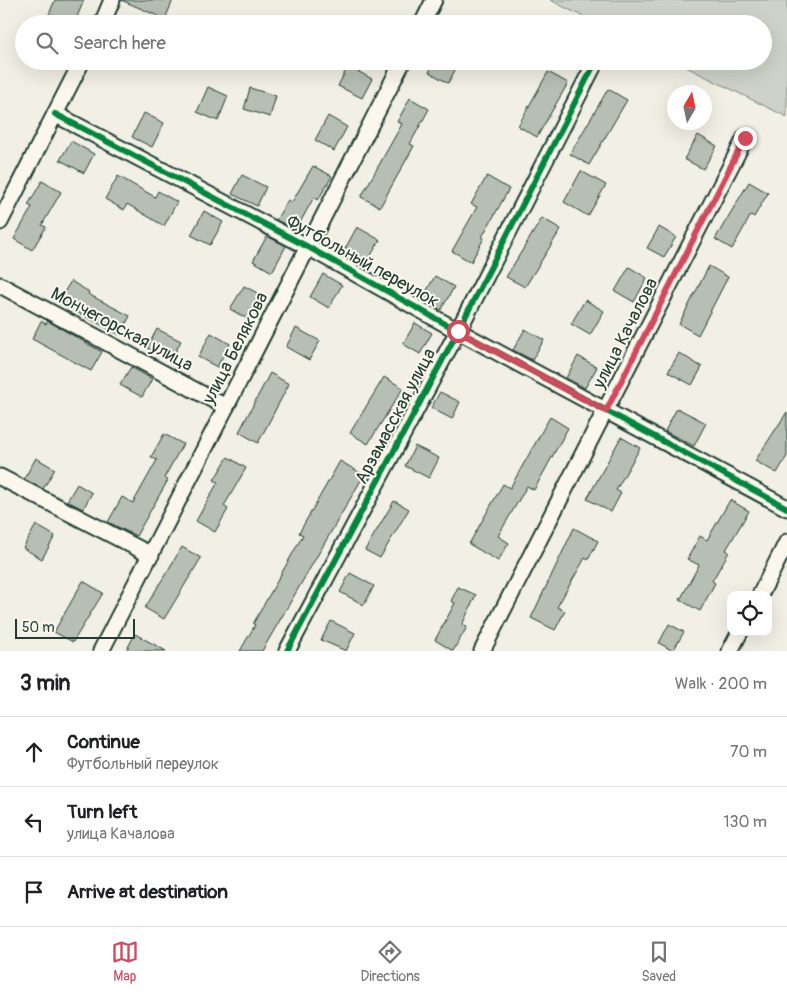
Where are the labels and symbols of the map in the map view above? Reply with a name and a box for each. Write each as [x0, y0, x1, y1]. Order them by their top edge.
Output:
north arrow [667, 85, 712, 130]
route end [734, 127, 757, 150]
street label: Футбольный переулок [282, 210, 443, 313]
street label: улица Качалова [587, 274, 663, 393]
street label: Мончегорская улица [47, 282, 197, 377]
street label: улица Белякова [197, 288, 274, 409]
route start [447, 320, 470, 343]
street label: Арзамасская улица [350, 344, 441, 488]
scale bar [15, 616, 135, 639]

